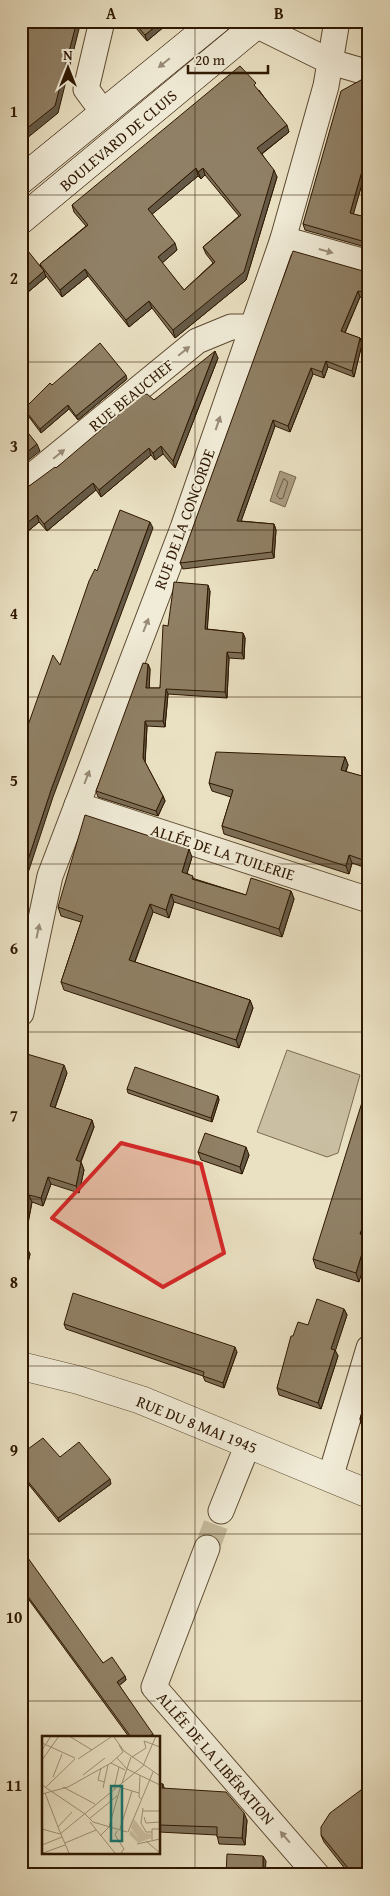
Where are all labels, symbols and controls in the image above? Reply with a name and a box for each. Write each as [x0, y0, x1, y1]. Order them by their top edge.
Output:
text: A [106, 1, 117, 25]
text: B [274, 1, 284, 25]
north arrow [42, 42, 92, 92]
scale bar [188, 42, 268, 74]
text: N [63, 45, 73, 65]
text: 20 m [195, 49, 226, 70]
one-way arrow [158, 57, 171, 68]
street label: BOULEVARD DE CLUIS [54, 83, 182, 197]
text: 1 [10, 99, 18, 123]
one-way arrow [318, 248, 333, 256]
text: 2 [10, 266, 18, 290]
one-way arrow [178, 346, 191, 357]
street label: RUE BEAUCHEF [83, 353, 179, 437]
one-way arrow [215, 415, 223, 430]
text: 3 [10, 434, 18, 458]
street label: RUE DE LA CONCORDE [147, 445, 221, 593]
one-way arrow [52, 449, 65, 460]
text: 4 [10, 601, 18, 625]
one-way arrow [142, 618, 150, 632]
text: 5 [10, 768, 18, 792]
one-way arrow [83, 769, 91, 784]
street label: ALLÉE DE LA TUILERIE [148, 817, 298, 887]
one-way arrow [34, 924, 42, 939]
text: 6 [10, 936, 18, 960]
text: 7 [10, 1103, 18, 1127]
text: 8 [10, 1270, 18, 1294]
street label: RUE DU 8 MAI 1945 [133, 1389, 261, 1459]
text: 9 [10, 1438, 18, 1462]
text: 10 [6, 1605, 22, 1629]
street label: ALLÉE DE LA LIBÉRATION [151, 1686, 281, 1830]
inset map [42, 1736, 160, 1854]
text: 11 [6, 1773, 22, 1797]
one-way arrow [280, 1831, 291, 1844]

